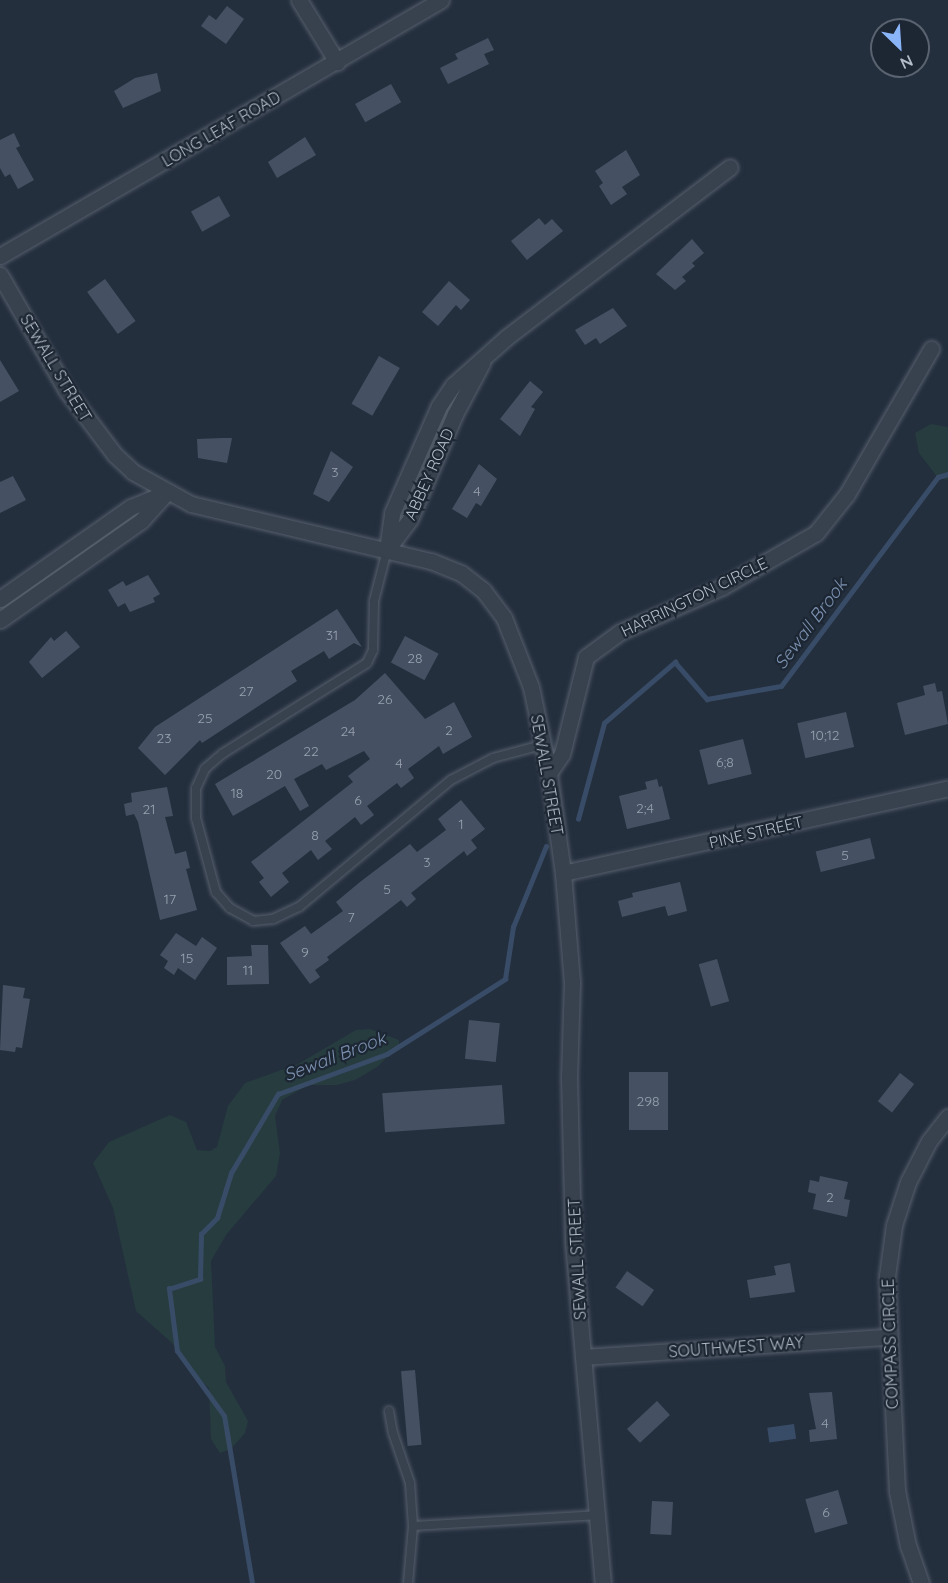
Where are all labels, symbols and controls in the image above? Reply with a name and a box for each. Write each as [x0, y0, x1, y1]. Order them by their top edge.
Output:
north arrow [870, 18, 930, 78]
text: N [897, 51, 916, 74]
street label: LONG LEAF ROAD [158, 87, 284, 171]
street label: SEWALL STREET [16, 311, 96, 425]
street label: ABBEY ROAD [400, 425, 458, 523]
house number: 3 [331, 464, 339, 480]
house number: 4 [473, 483, 481, 499]
street label: HARRINGTON CIRCLE [618, 553, 770, 641]
water label: Sewall Brook [770, 575, 852, 673]
house number: 31 [326, 627, 338, 643]
house number: 28 [407, 650, 423, 666]
house number: 27 [239, 683, 253, 699]
house number: 26 [377, 691, 393, 707]
house number: 25 [197, 710, 213, 726]
street label: SEWALL STREET [527, 713, 567, 837]
house number: 2 [445, 722, 453, 738]
house number: 24 [341, 723, 355, 739]
house number: 10;12 [810, 727, 840, 743]
house number: 23 [156, 730, 172, 746]
house number: 22 [303, 743, 319, 759]
house number: 6;8 [716, 754, 734, 770]
house number: 4 [395, 755, 403, 771]
house number: 20 [266, 766, 282, 782]
house number: 18 [231, 785, 243, 801]
house number: 6 [354, 792, 362, 808]
house number: 2;4 [636, 800, 654, 816]
house number: 21 [143, 801, 155, 817]
street label: PINE STREET [707, 812, 805, 852]
house number: 1 [458, 816, 464, 832]
house number: 8 [311, 827, 319, 843]
house number: 5 [841, 847, 849, 863]
house number: 3 [423, 854, 431, 870]
house number: 5 [383, 881, 391, 897]
house number: 17 [164, 891, 176, 907]
house number: 7 [347, 909, 355, 925]
house number: 9 [301, 944, 309, 960]
house number: 15 [181, 950, 193, 966]
house number: 11 [243, 962, 253, 978]
water label: Sewall Brook [281, 1028, 389, 1086]
house number: 298 [636, 1093, 660, 1109]
house number: 2 [826, 1189, 834, 1205]
street label: SEWALL STREET [564, 1198, 590, 1320]
street label: COMPASS CIRCLE [878, 1278, 902, 1410]
street label: SOUTHWEST WAY [668, 1333, 804, 1361]
house number: 4 [821, 1415, 829, 1431]
house number: 6 [822, 1504, 830, 1520]

